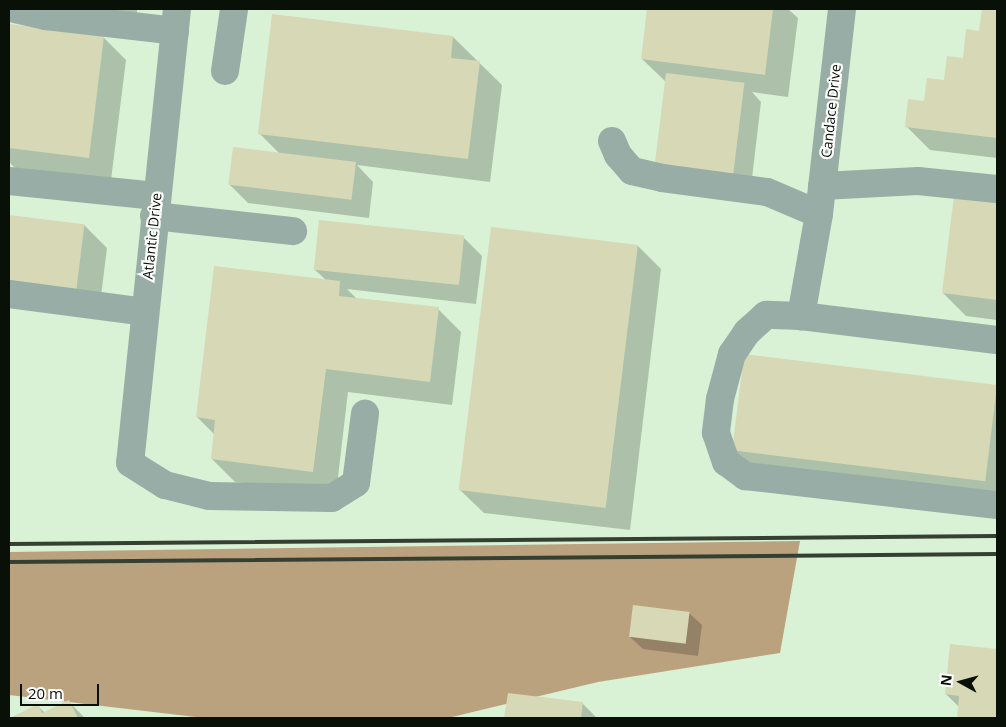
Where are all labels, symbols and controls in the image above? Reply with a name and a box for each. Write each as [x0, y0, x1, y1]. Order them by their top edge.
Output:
street label: Candace Drive [818, 63, 844, 159]
street label: Atlantic Drive [139, 192, 165, 280]
north arrow [936, 657, 986, 707]
text: N [935, 673, 956, 687]
scale bar [22, 674, 101, 706]
text: 20 m [28, 683, 63, 703]

